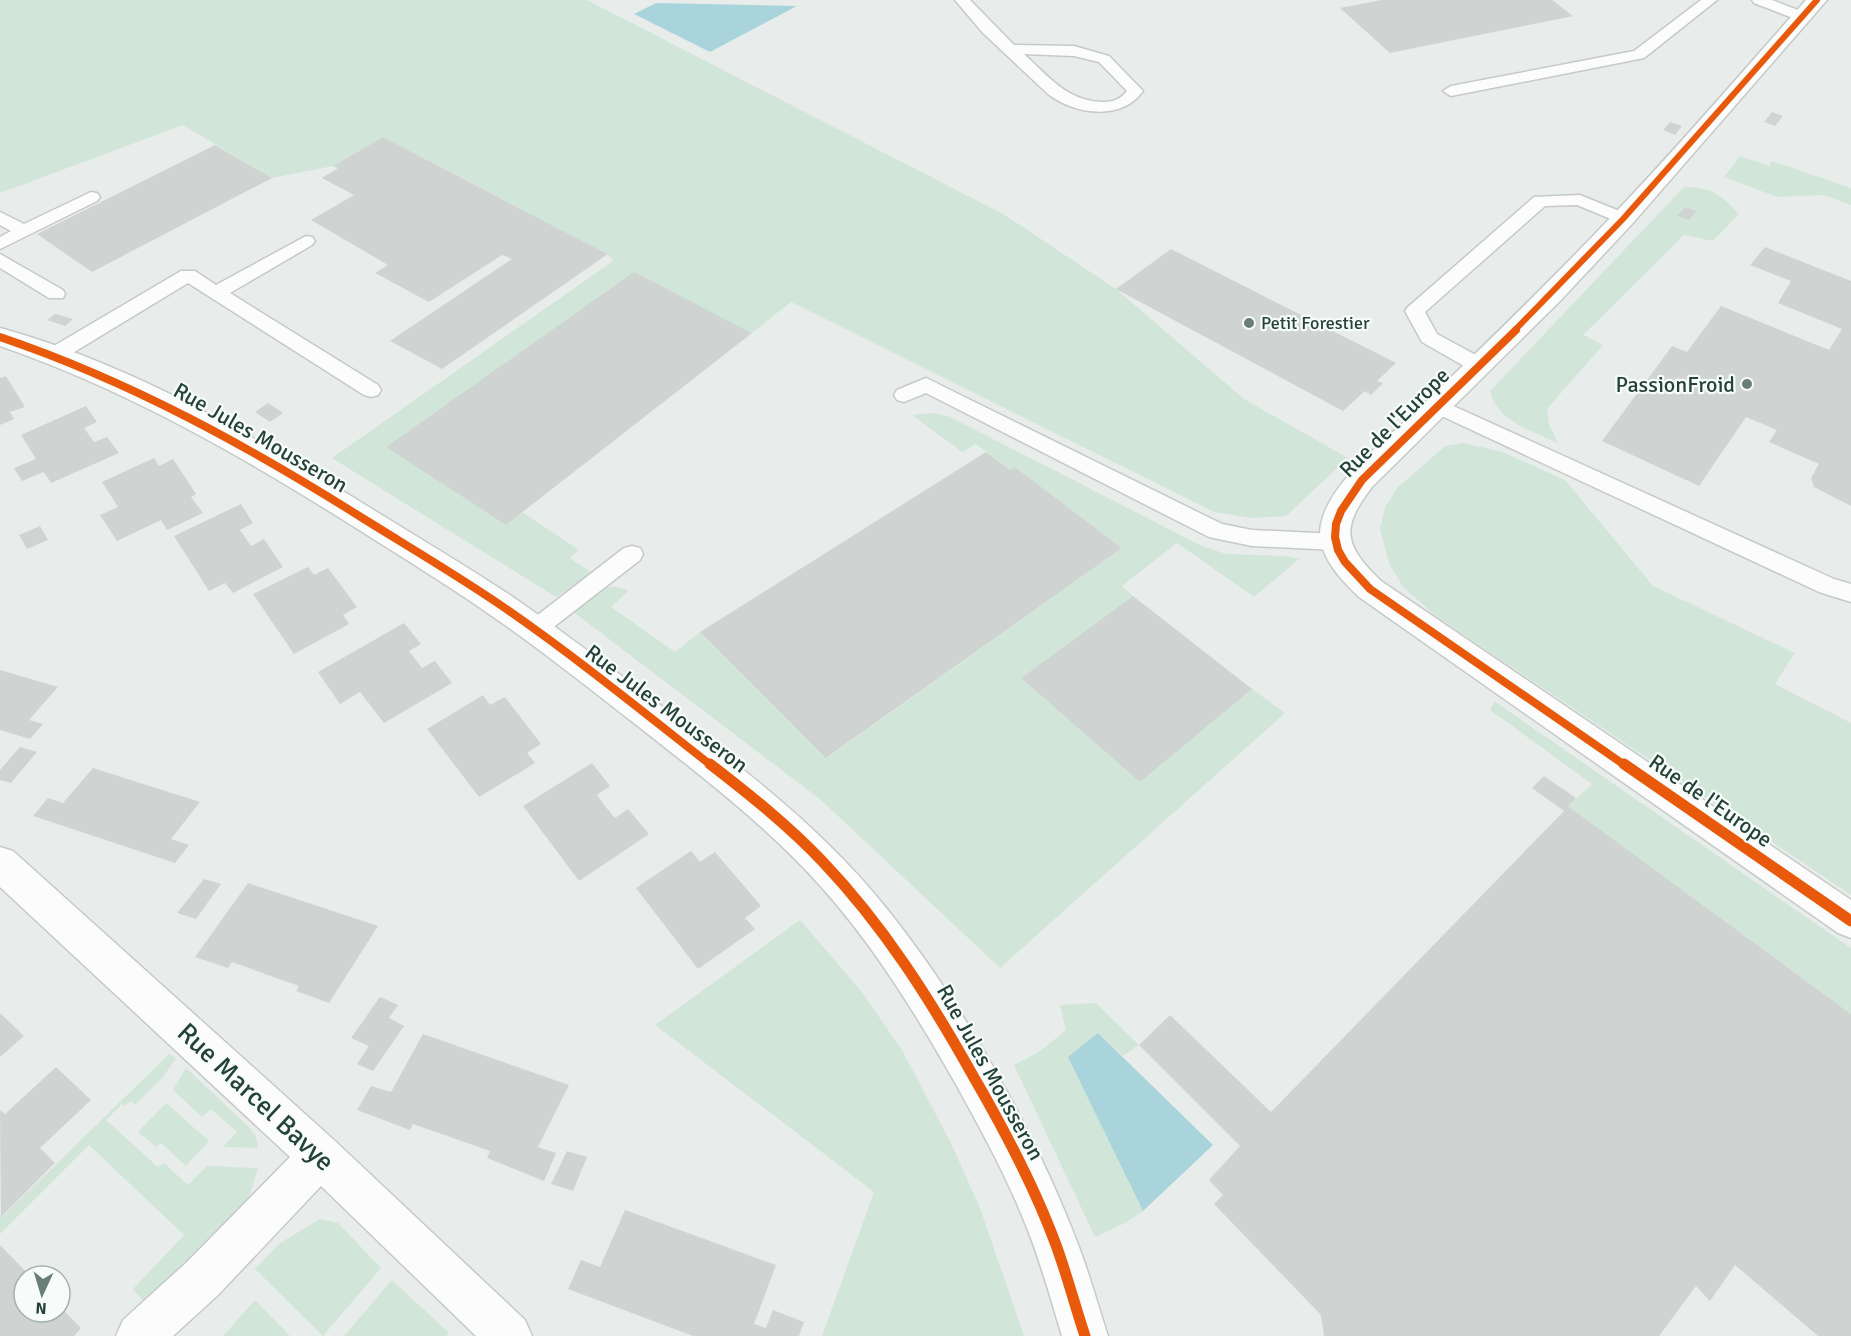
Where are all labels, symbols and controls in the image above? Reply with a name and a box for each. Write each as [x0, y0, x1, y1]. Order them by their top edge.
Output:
place label: Petit Forestier [1261, 312, 1370, 334]
marker: Petit Forestier [1242, 316, 1256, 330]
street label: Rue de l'Europe [1334, 362, 1455, 483]
place label: PassionFroid [1615, 371, 1735, 398]
street label: Rue Jules Mousseron [169, 377, 353, 498]
marker: PassionFroid [1740, 377, 1754, 391]
street label: Rue Jules Mousseron [580, 638, 753, 778]
street label: Rue de l'Europe [1644, 748, 1778, 853]
street label: Rue Jules Mousseron [931, 980, 1050, 1165]
street label: Rue Marcel Bavye [170, 1016, 341, 1178]
north arrow [12, 1264, 72, 1324]
text: N [35, 1298, 47, 1318]

